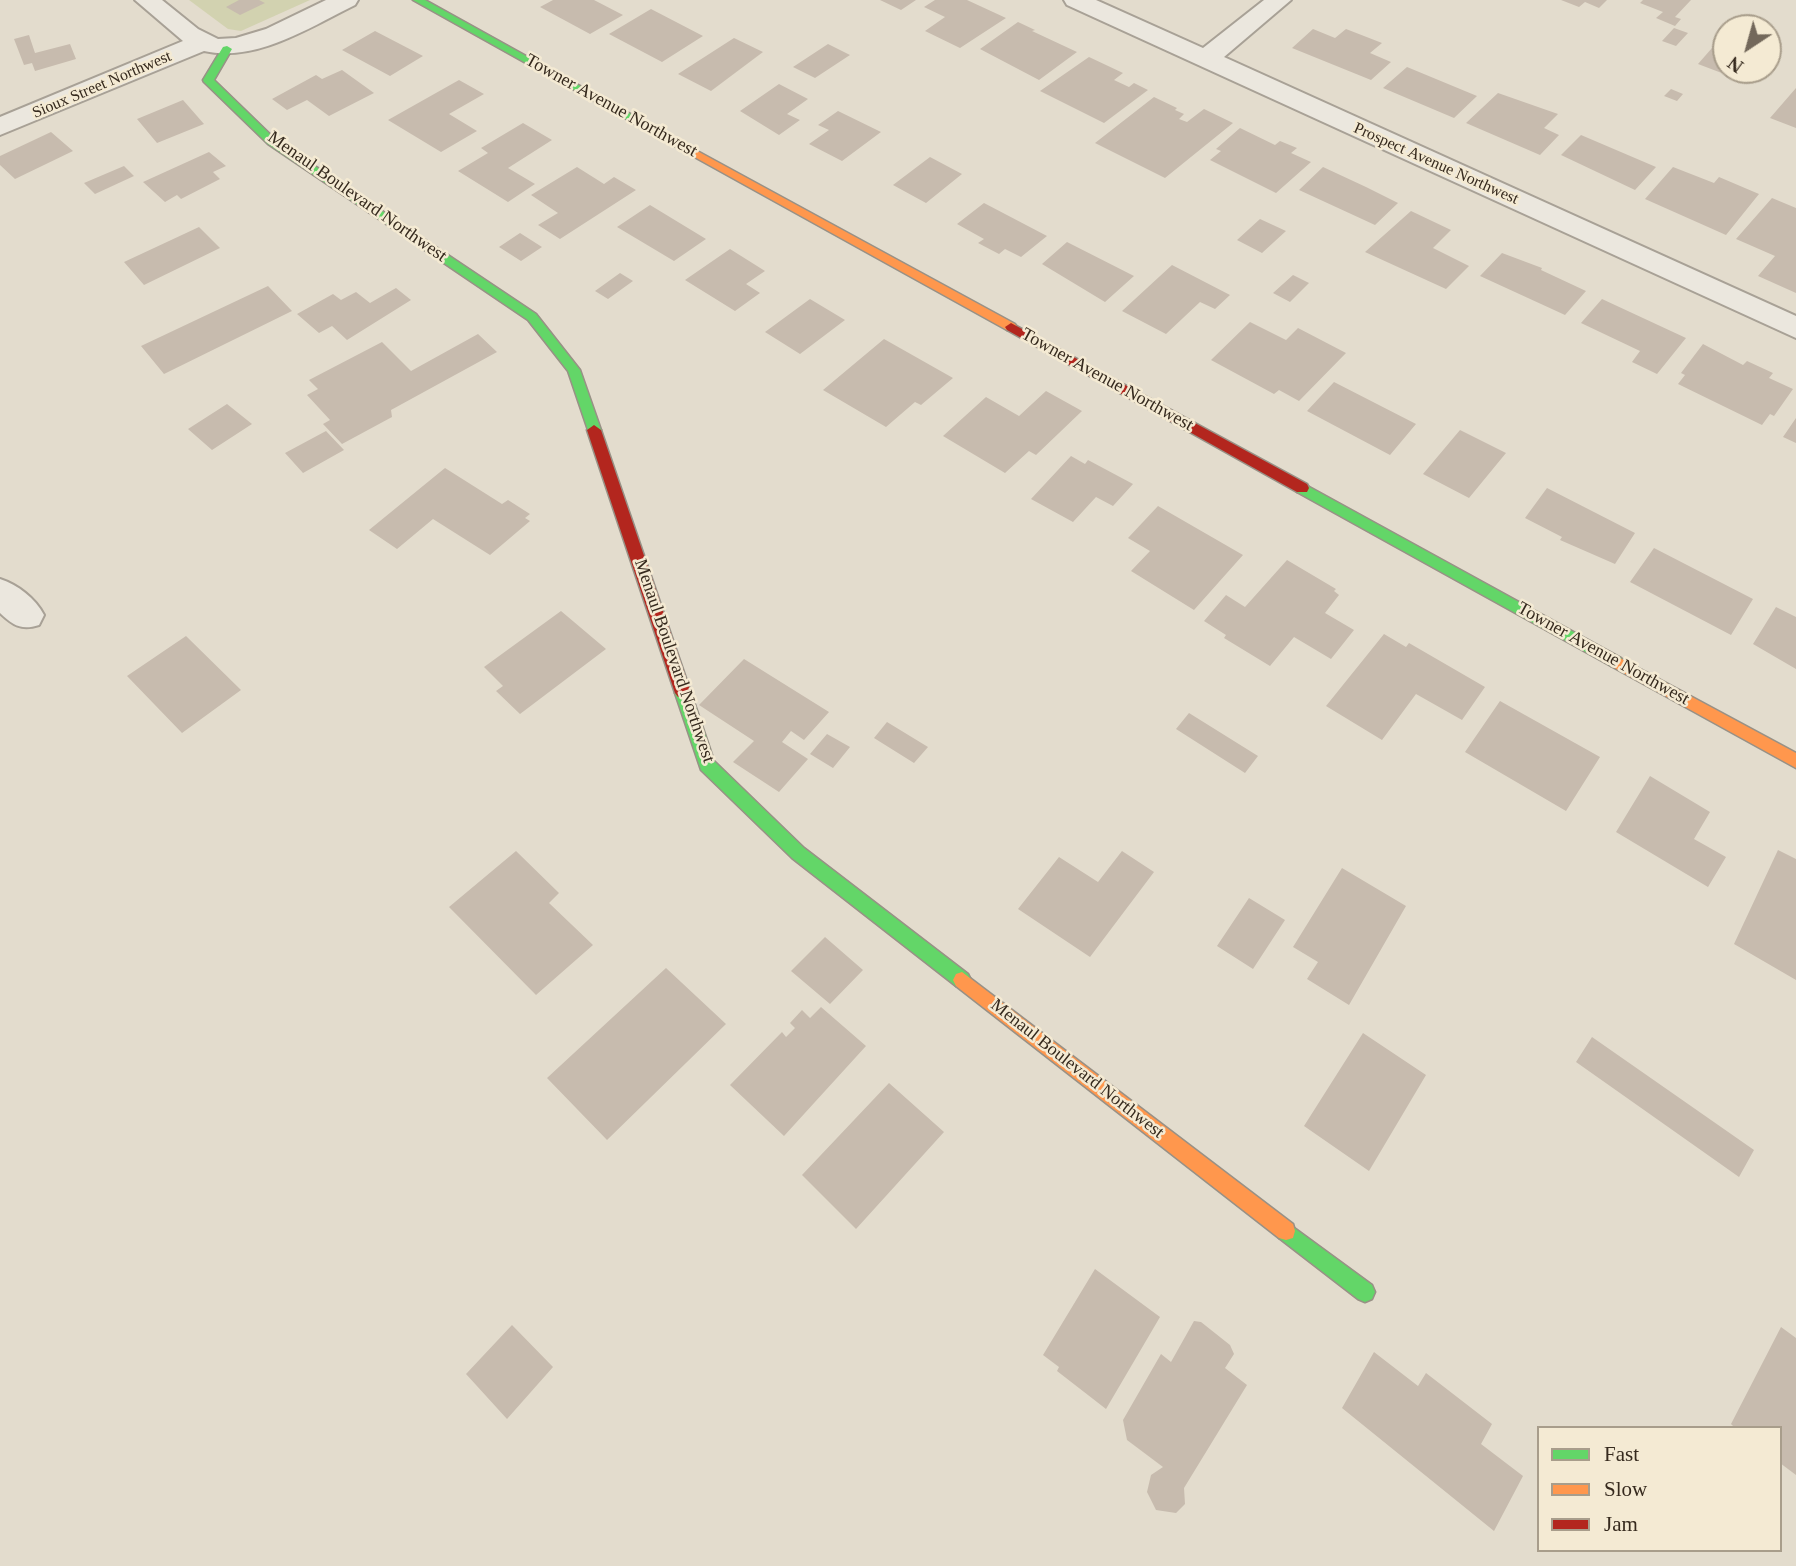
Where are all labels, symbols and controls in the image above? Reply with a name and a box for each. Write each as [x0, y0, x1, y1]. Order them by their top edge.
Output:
north arrow [1712, 14, 1782, 84]
street label: Sioux Street Northwest [30, 47, 174, 123]
street label: Towner Avenue Northwest [521, 50, 701, 162]
text: N [1724, 52, 1747, 77]
street label: Prospect Avenue Northwest [1351, 119, 1521, 209]
street label: Menaul Boulevard Northwest [263, 127, 451, 267]
street label: Towner Avenue Northwest [1017, 324, 1197, 436]
street label: Menaul Boulevard Northwest [629, 556, 719, 766]
street label: Towner Avenue Northwest [1513, 598, 1693, 710]
street label: Menaul Boulevard Northwest [986, 995, 1168, 1143]
legend [1537, 1426, 1782, 1552]
text: Fast [1604, 1442, 1639, 1466]
text: Slow [1604, 1477, 1647, 1501]
text: Jam [1604, 1512, 1638, 1536]

